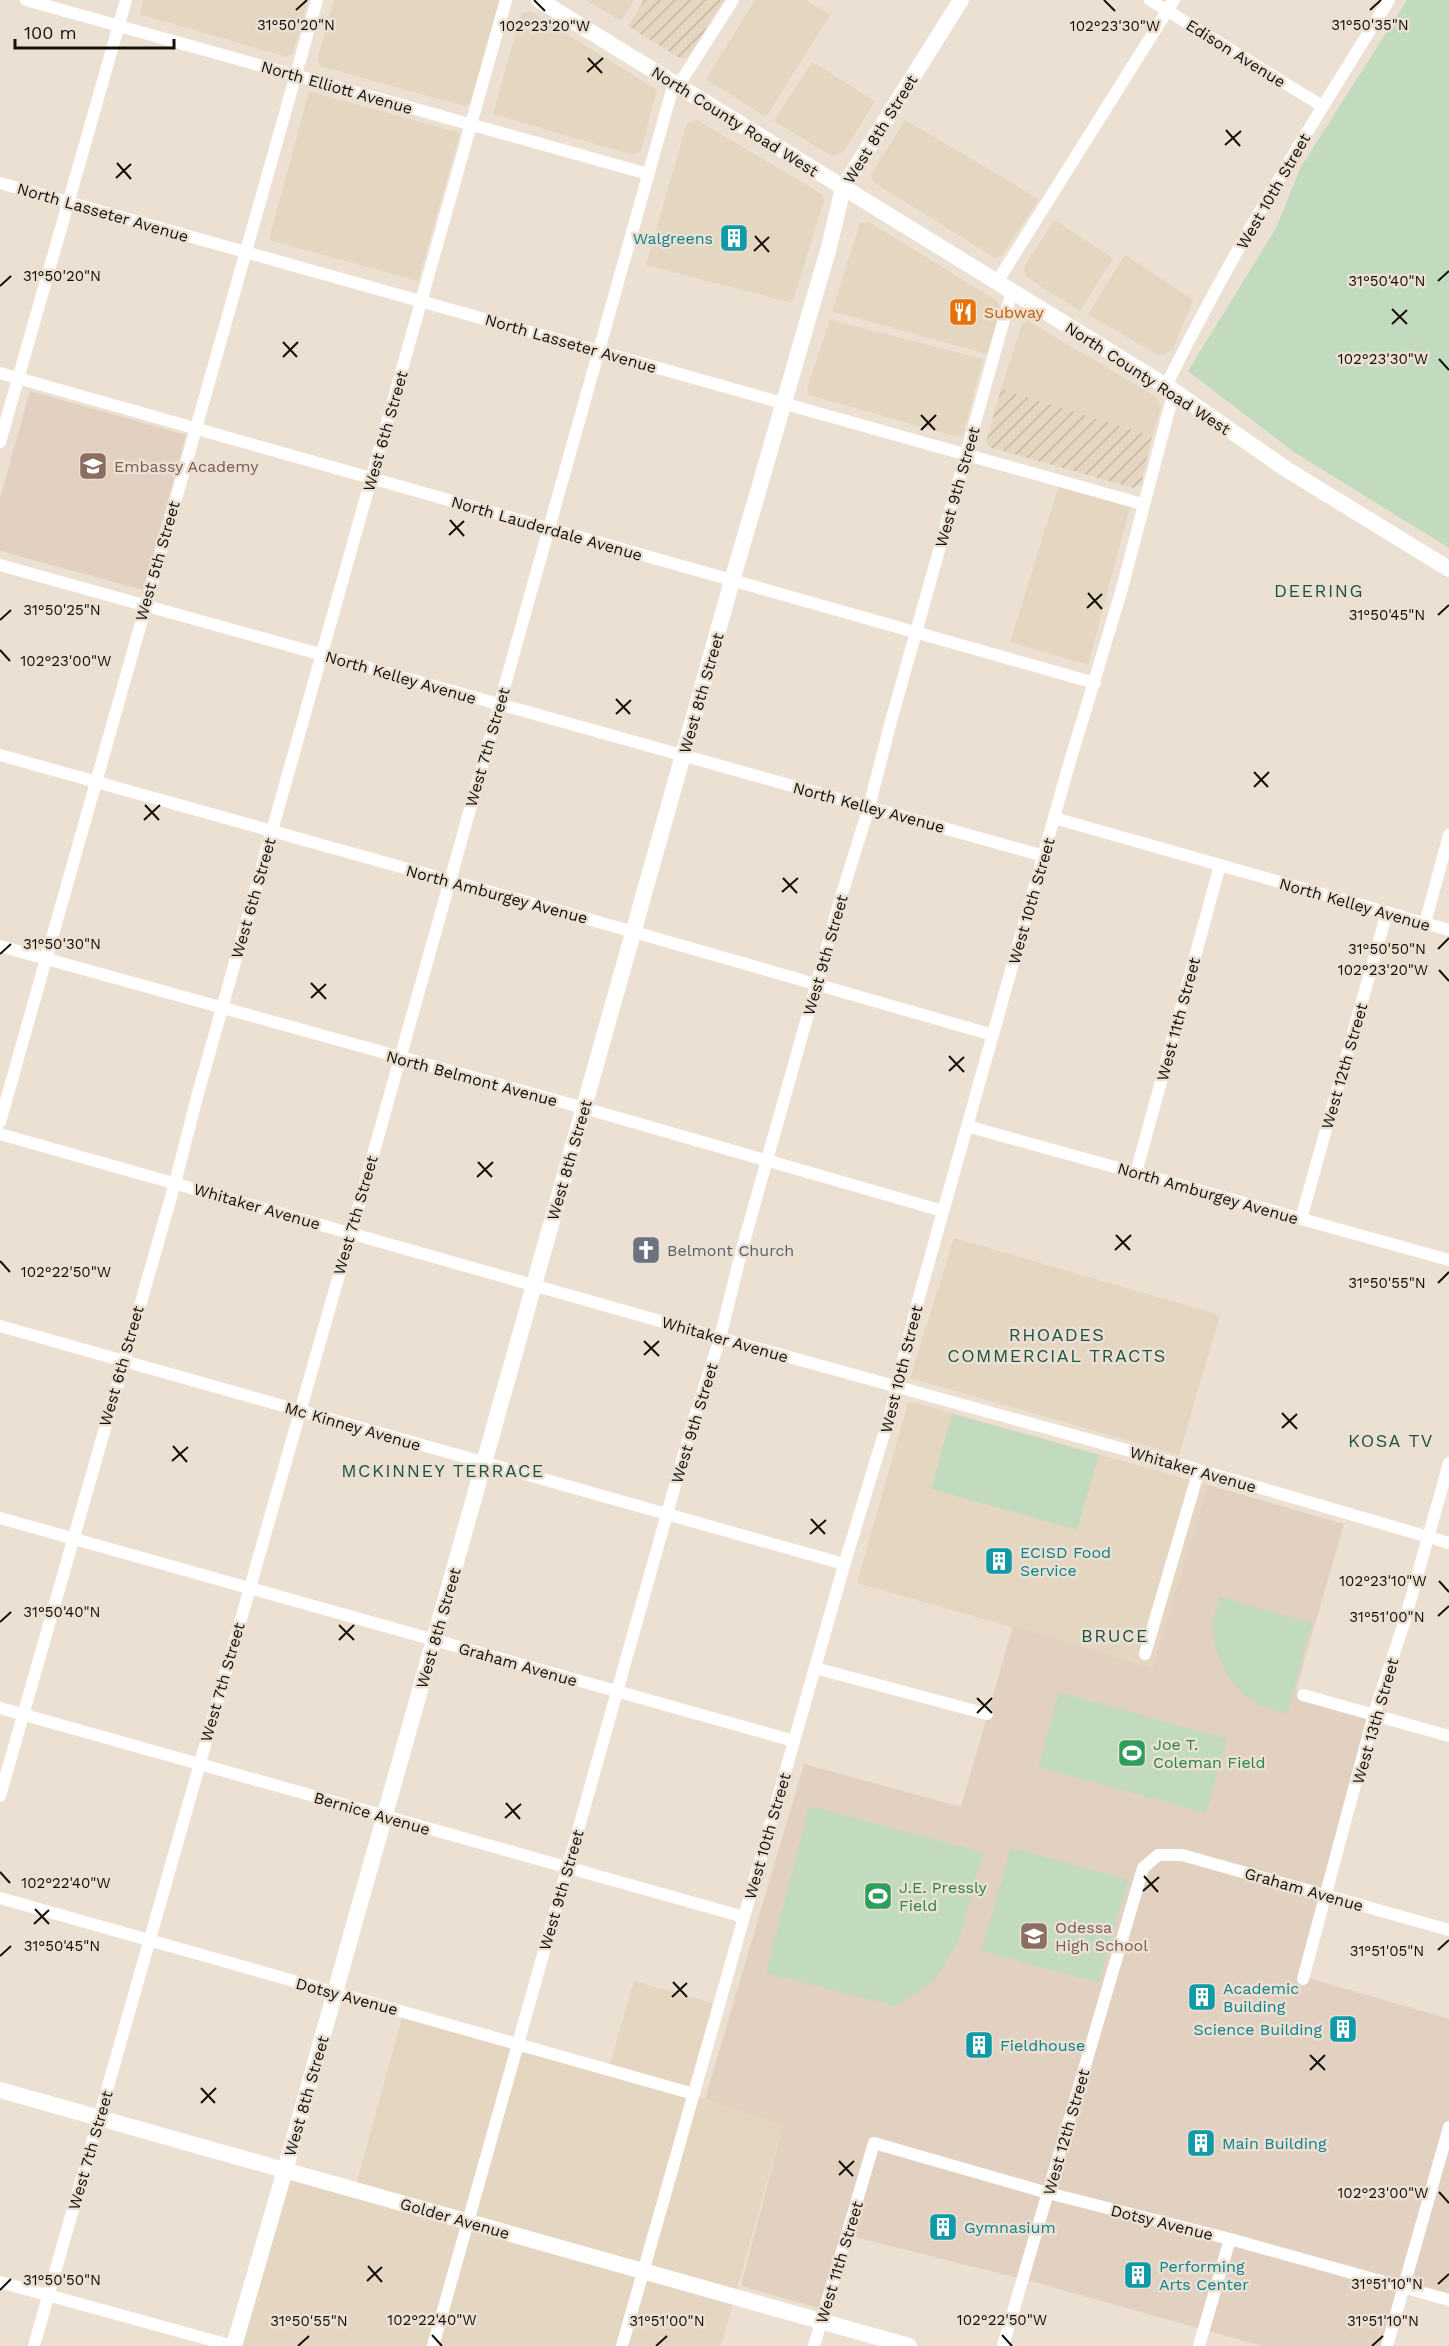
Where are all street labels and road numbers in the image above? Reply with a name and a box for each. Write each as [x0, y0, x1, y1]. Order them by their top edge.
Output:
street label: Edison Avenue [1183, 15, 1289, 92]
street label: North Elliott Avenue [259, 57, 415, 118]
street label: North County Road West [648, 62, 822, 181]
street label: West 8th Street [839, 71, 922, 187]
street label: West 10th Street [1233, 130, 1314, 253]
street label: North Lasseter Avenue [15, 179, 191, 246]
street label: North Lasseter Avenue [483, 310, 659, 377]
street label: North County Road West [1062, 318, 1234, 439]
street label: West 6th Street [359, 368, 412, 494]
street label: West 9th Street [931, 424, 984, 550]
street label: North Lauderdale Avenue [449, 492, 645, 565]
street label: West 5th Street [131, 499, 184, 623]
street label: West 8th Street [675, 630, 728, 756]
street label: North Kelley Avenue [323, 647, 479, 708]
street label: West 7th Street [461, 685, 514, 809]
street label: North Kelley Avenue [791, 778, 947, 837]
street label: West 6th Street [227, 835, 280, 961]
street label: West 10th Street [1004, 835, 1059, 967]
street label: North Amburgey Avenue [404, 861, 590, 928]
street label: North Kelley Avenue [1277, 874, 1433, 935]
street label: West 9th Street [799, 892, 852, 1018]
street label: West 11th Street [1153, 955, 1204, 1083]
street label: West 12th Street [1317, 1001, 1372, 1131]
street label: North Belmont Avenue [384, 1046, 560, 1111]
street label: West 8th Street [543, 1097, 596, 1223]
street label: West 7th Street [329, 1153, 382, 1277]
street label: North Amburgey Avenue [1115, 1159, 1300, 1228]
street label: Whitaker Avenue [191, 1179, 322, 1234]
street label: West 6th Street [95, 1303, 148, 1429]
street label: West 10th Street [876, 1303, 927, 1435]
street label: Whitaker Avenue [659, 1312, 790, 1367]
street label: West 9th Street [667, 1360, 722, 1486]
street label: Mc Kinney Avenue [283, 1398, 423, 1455]
street label: Whitaker Avenue [1127, 1442, 1258, 1497]
street label: West 8th Street [412, 1565, 465, 1691]
street label: West 7th Street [196, 1620, 249, 1744]
street label: Graham Avenue [456, 1638, 579, 1691]
street label: West 13th Street [1348, 1656, 1403, 1786]
street label: West 10th Street [740, 1770, 795, 1902]
street label: Bernice Avenue [312, 1788, 432, 1839]
street label: West 9th Street [535, 1827, 588, 1953]
street label: Graham Avenue [1242, 1863, 1365, 1916]
street label: Dotsy Avenue [294, 1974, 400, 2019]
street label: West 8th Street [280, 2033, 333, 2159]
street label: West 12th Street [1039, 2067, 1094, 2197]
street label: West 7th Street [64, 2088, 117, 2212]
street label: Golder Avenue [398, 2194, 512, 2243]
street label: West 11th Street [812, 2198, 867, 2326]
street label: Dotsy Avenue [1109, 2201, 1215, 2244]

